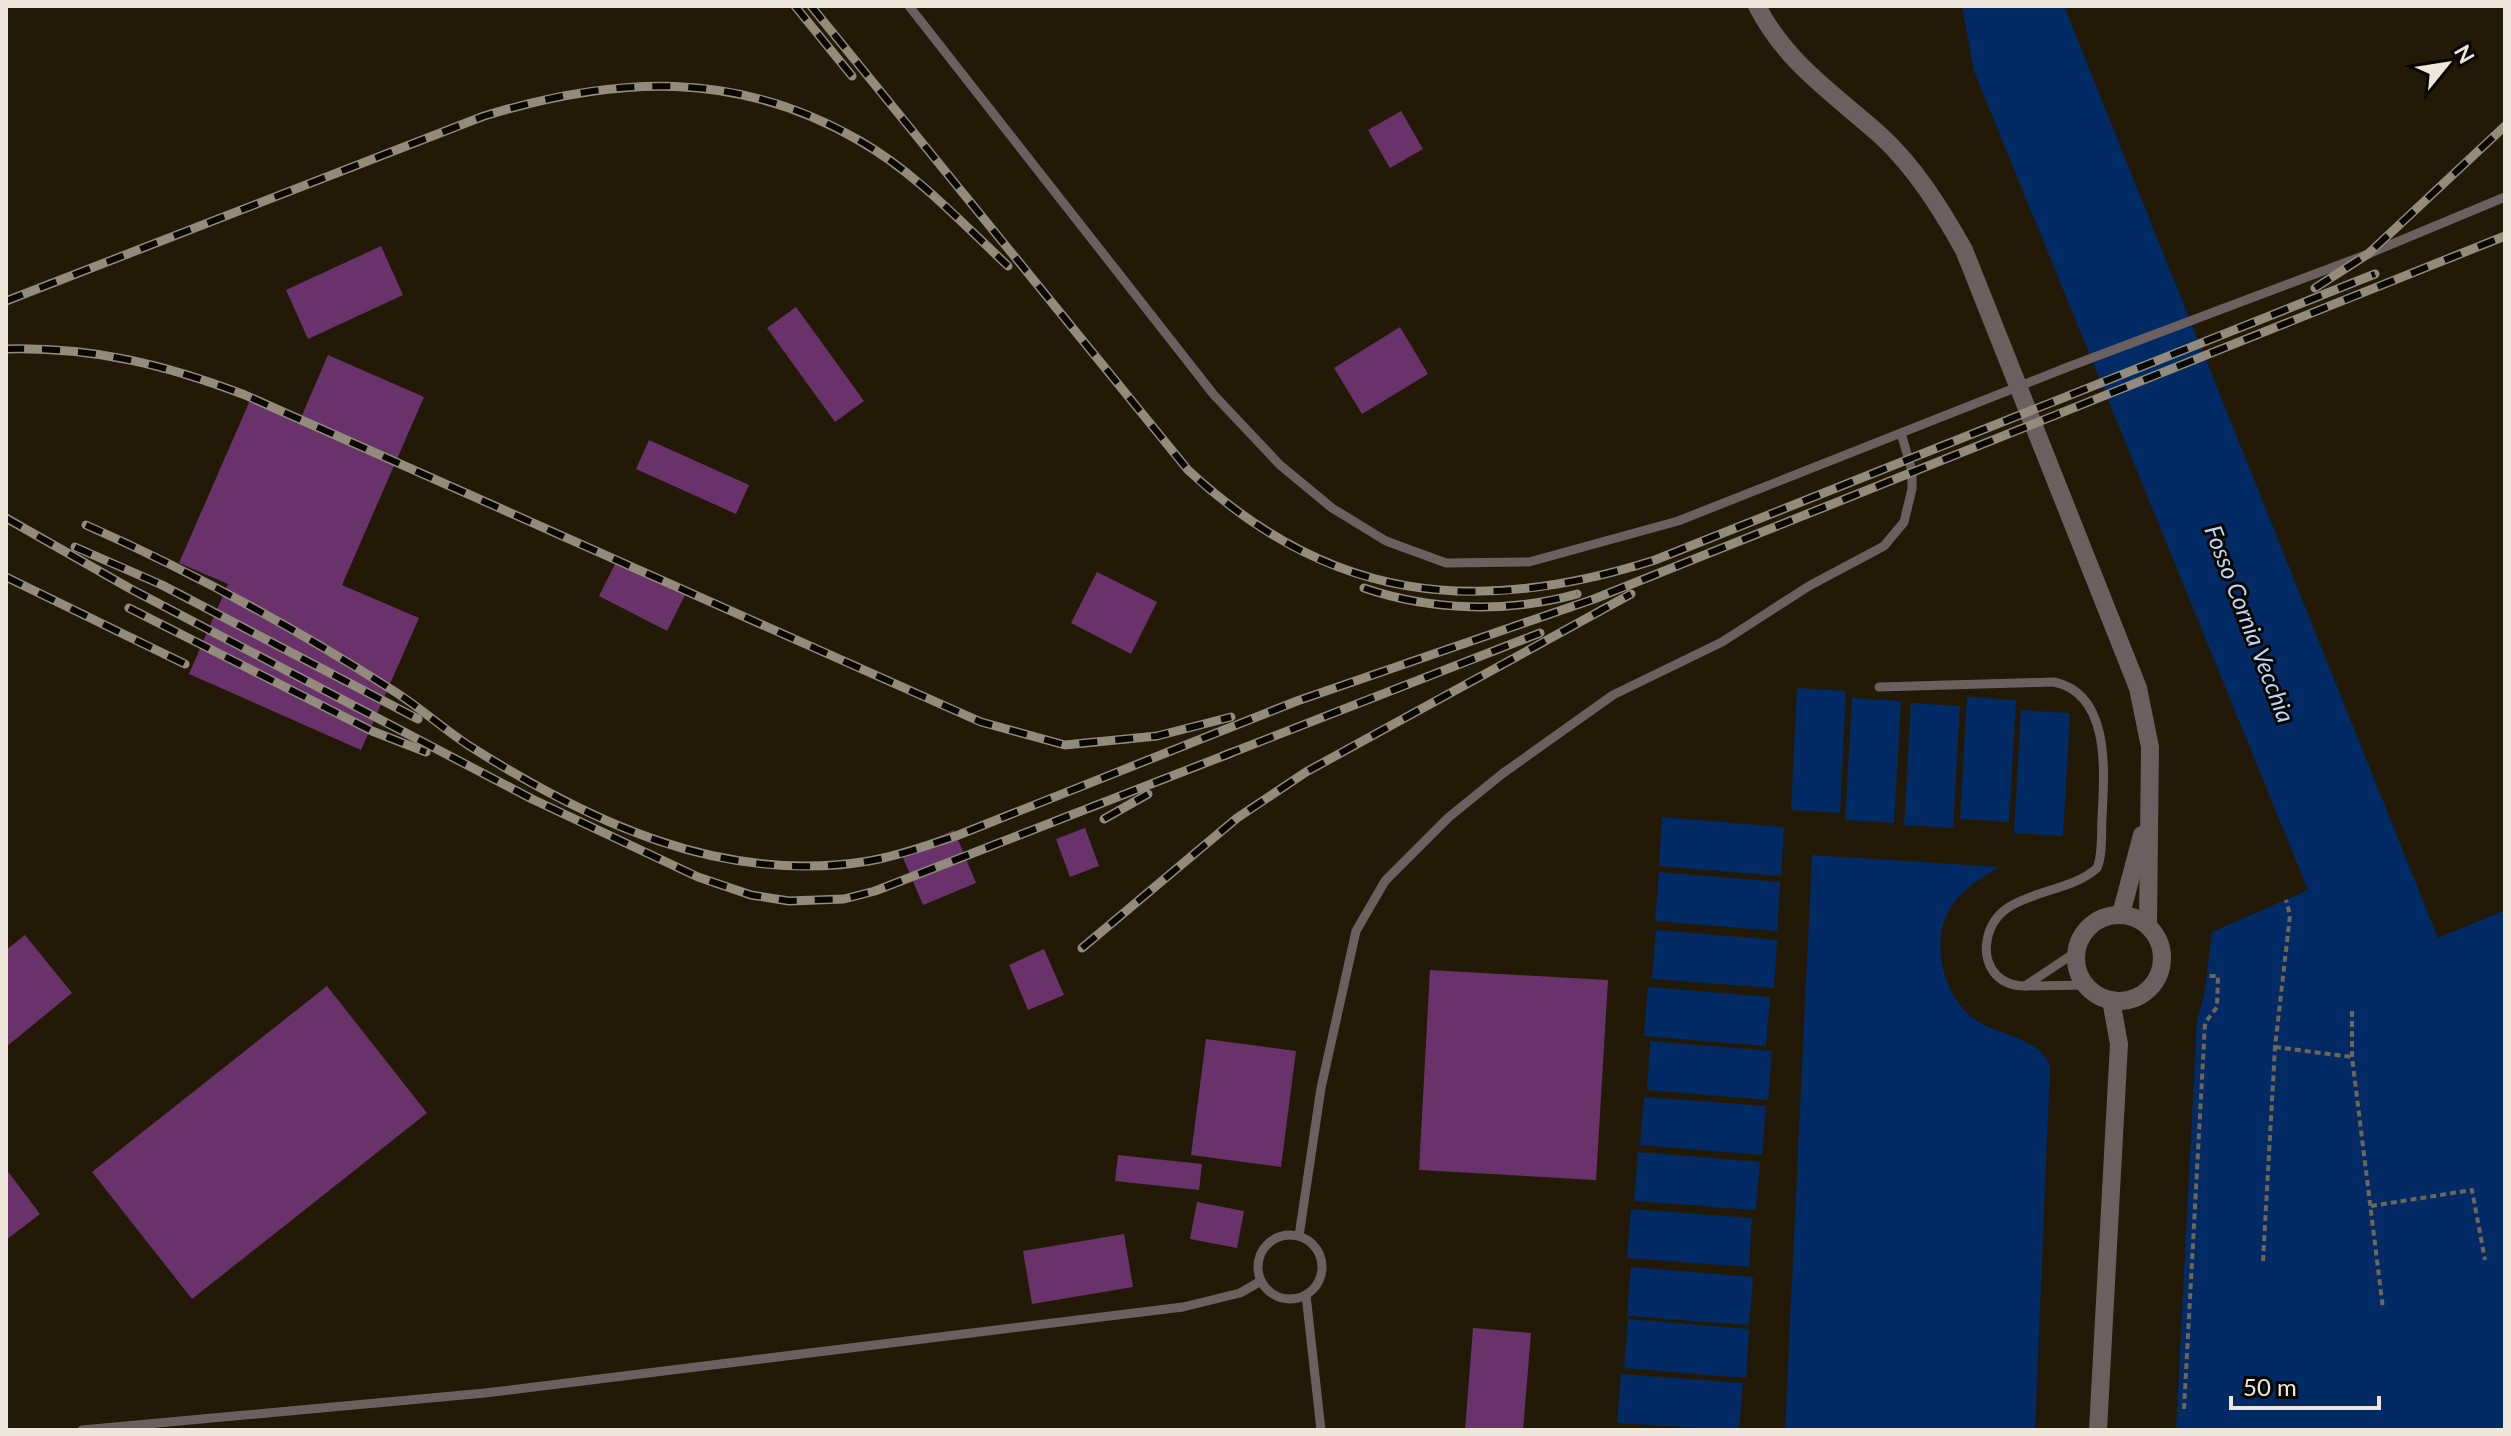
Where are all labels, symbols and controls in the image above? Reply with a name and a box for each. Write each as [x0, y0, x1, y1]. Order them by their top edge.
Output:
north arrow [2407, 24, 2487, 104]
text: N [2449, 40, 2481, 68]
water label: Fosso Cornia Vecchia [2199, 521, 2301, 726]
scale bar [2231, 1360, 2379, 1410]
text: 50 m [2243, 1372, 2297, 1401]

